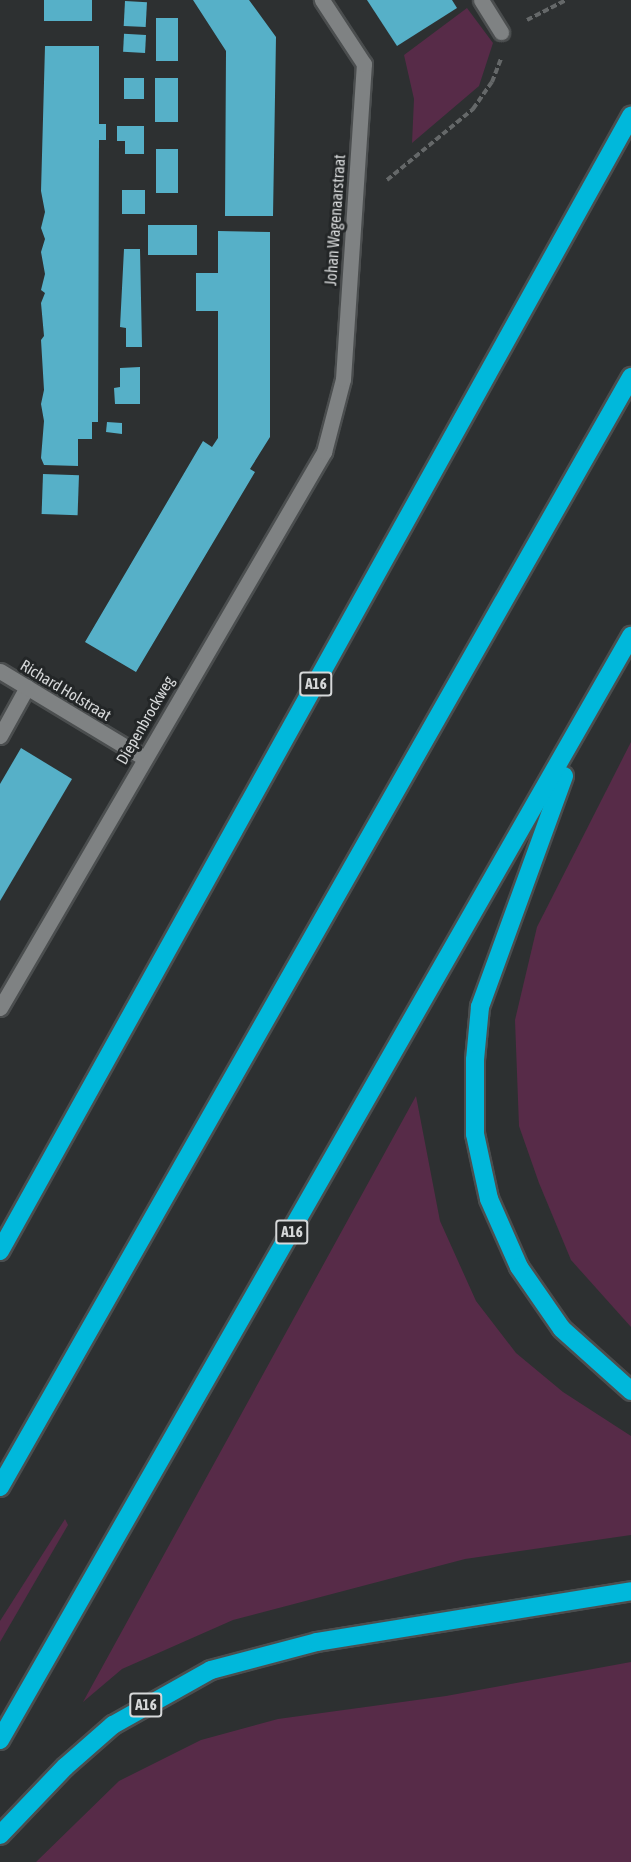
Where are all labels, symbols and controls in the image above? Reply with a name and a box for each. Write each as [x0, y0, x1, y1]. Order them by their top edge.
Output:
street label: Johan Wagenaarstraat [321, 154, 349, 286]
street label: Richard Holstraat [17, 655, 115, 725]
street label: Diepenbrockweg [112, 672, 178, 768]
road number: A16 [298, 672, 334, 696]
road number: A16 [274, 1220, 310, 1244]
road number: A16 [128, 1693, 164, 1717]

